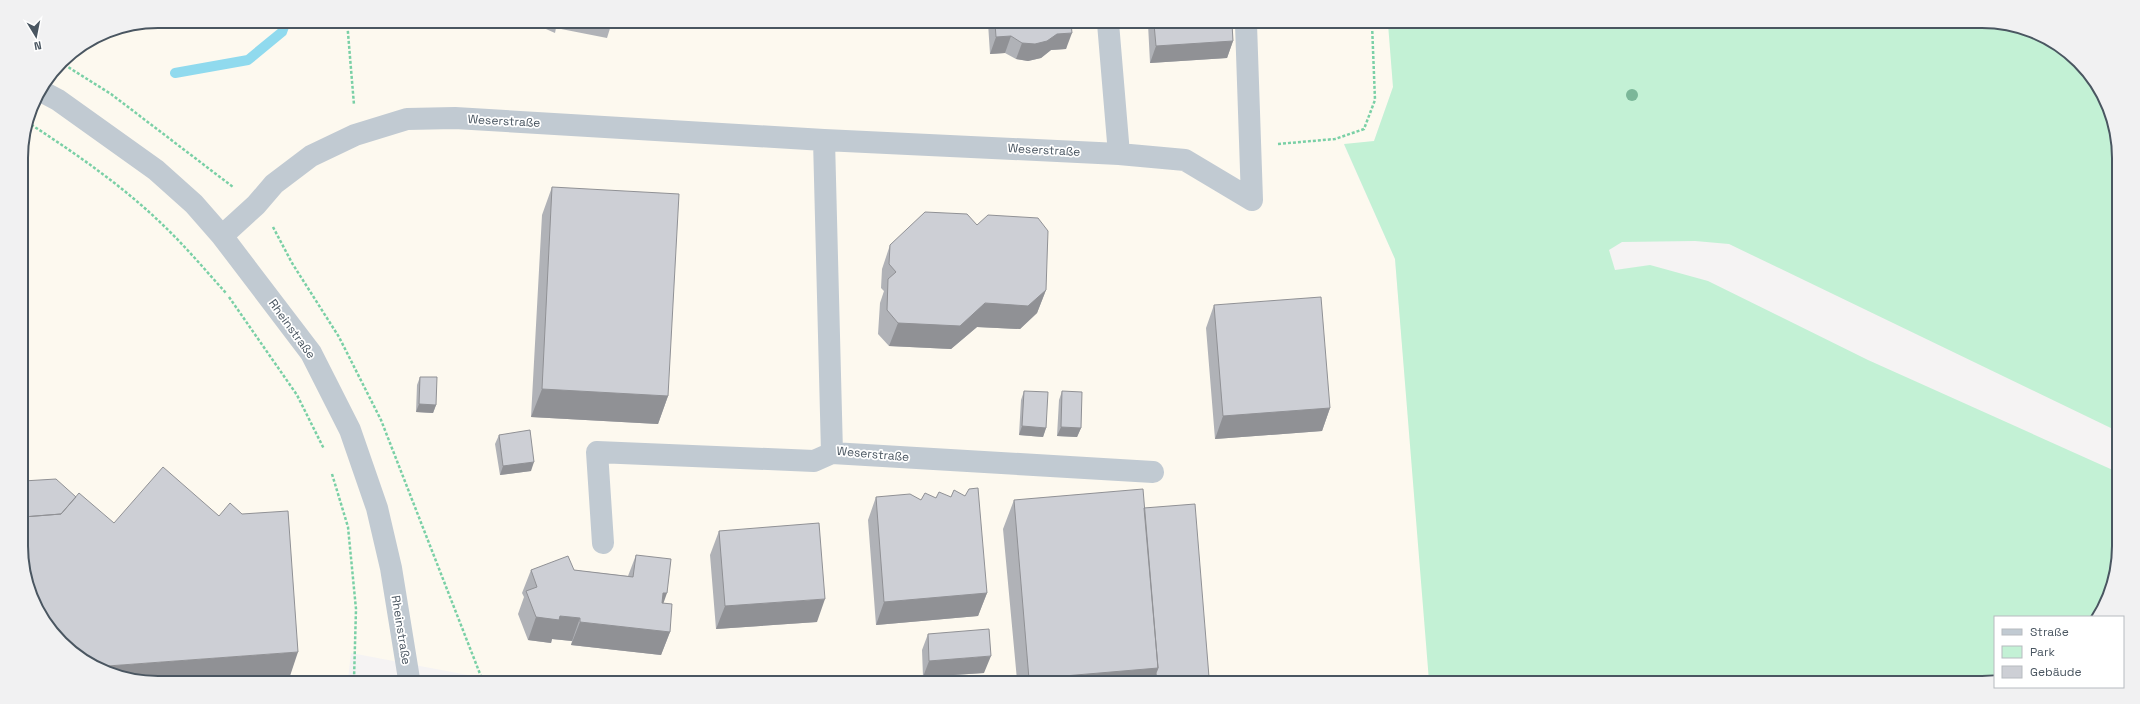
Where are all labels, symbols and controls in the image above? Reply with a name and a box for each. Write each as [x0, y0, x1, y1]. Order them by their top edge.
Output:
north arrow [16, 16, 56, 56]
text: N [33, 38, 43, 53]
street label: Weserstraße [467, 111, 541, 131]
street label: Weserstraße [1007, 140, 1081, 160]
street label: Rheinstraße [265, 296, 319, 362]
street label: Weserstraße [836, 443, 910, 465]
street label: Rheinstraße [388, 594, 414, 666]
legend [1994, 616, 2124, 688]
text: Straße [2030, 624, 2069, 640]
text: Park [2030, 644, 2055, 660]
text: Gebäude [2030, 664, 2082, 680]

